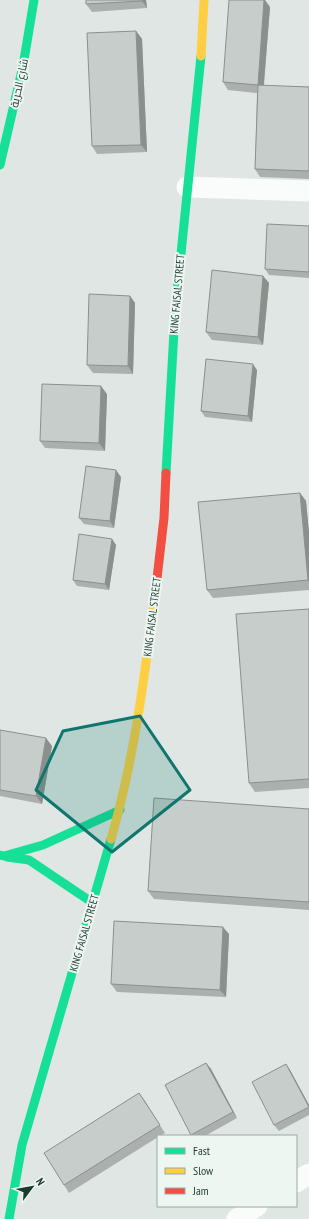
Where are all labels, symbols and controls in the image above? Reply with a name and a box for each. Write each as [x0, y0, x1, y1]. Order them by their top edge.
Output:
street label: شارع الحرية [7, 57, 32, 109]
street label: KING FAISAL STREET [167, 254, 187, 334]
street label: KING FAISAL STREET [140, 577, 164, 657]
street label: KING FAISAL STREET [66, 893, 102, 973]
legend [157, 1135, 297, 1207]
text: Fast [193, 1143, 211, 1158]
text: Slow [193, 1163, 214, 1178]
north arrow [12, 1167, 52, 1207]
text: N [33, 1175, 48, 1188]
text: Jam [192, 1183, 209, 1198]

